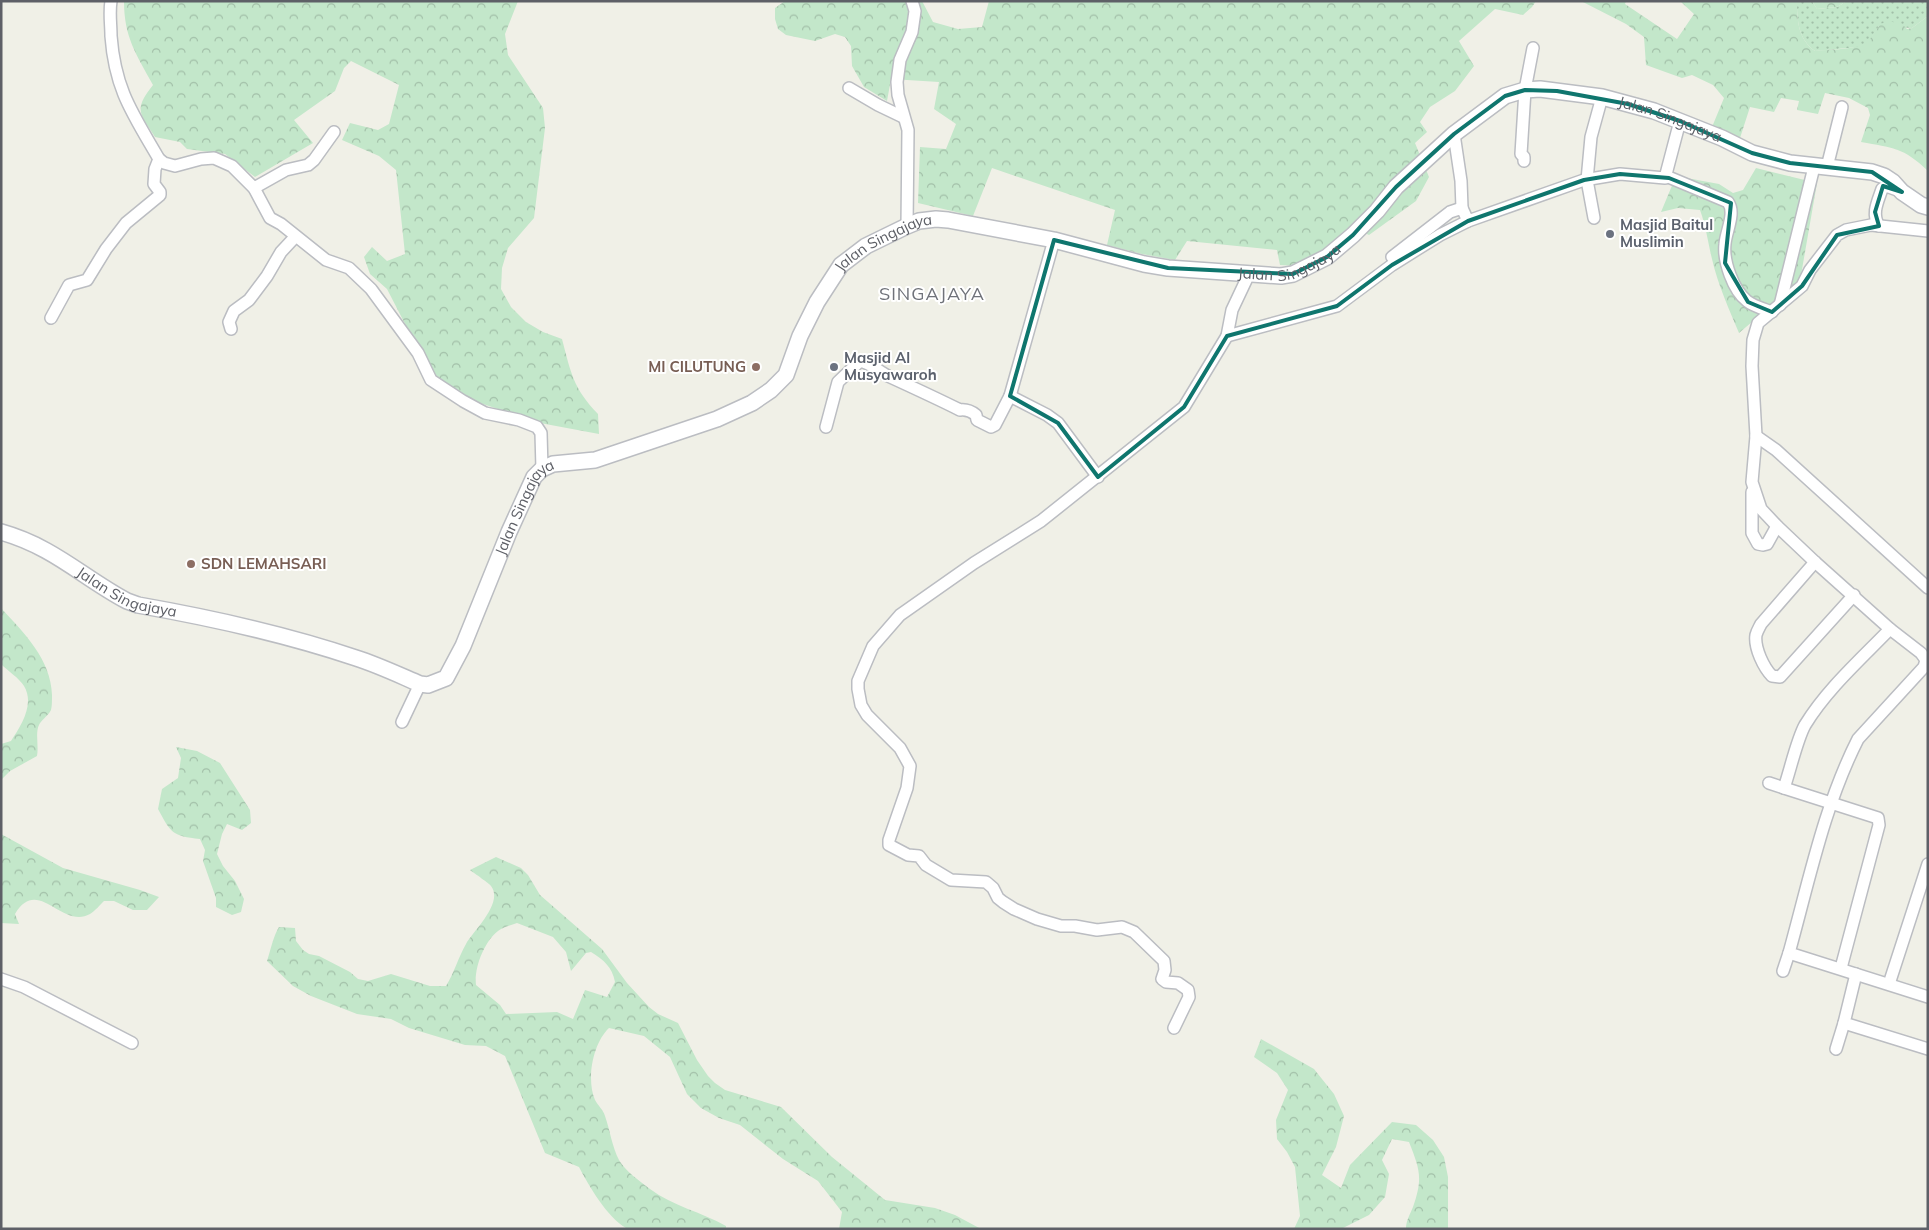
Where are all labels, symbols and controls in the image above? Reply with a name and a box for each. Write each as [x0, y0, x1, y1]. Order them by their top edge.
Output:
street label: Jalan Singajaya [1617, 92, 1725, 146]
street label: Jalan Singajaya [830, 210, 933, 274]
place label: Masjid Baitul Muslimin [1620, 215, 1713, 251]
marker: Masjid Baitul Muslimin [1604, 228, 1616, 240]
street label: Jalan Singajaya [1237, 240, 1344, 286]
district label: SINGAJAYA [879, 282, 985, 305]
place label: Masjid Al Musyawaroh [844, 348, 937, 384]
place label: MI CILUTUNG [648, 357, 746, 376]
marker: MI CILUTUNG [750, 361, 762, 373]
marker: Masjid Al Musyawaroh [828, 361, 840, 373]
street label: Jalan Singajaya [491, 455, 557, 558]
place label: SDN LEMAHSARI [201, 554, 326, 573]
marker: SDN LEMAHSARI [185, 558, 197, 570]
street label: Jalan Singajaya [73, 562, 179, 621]

